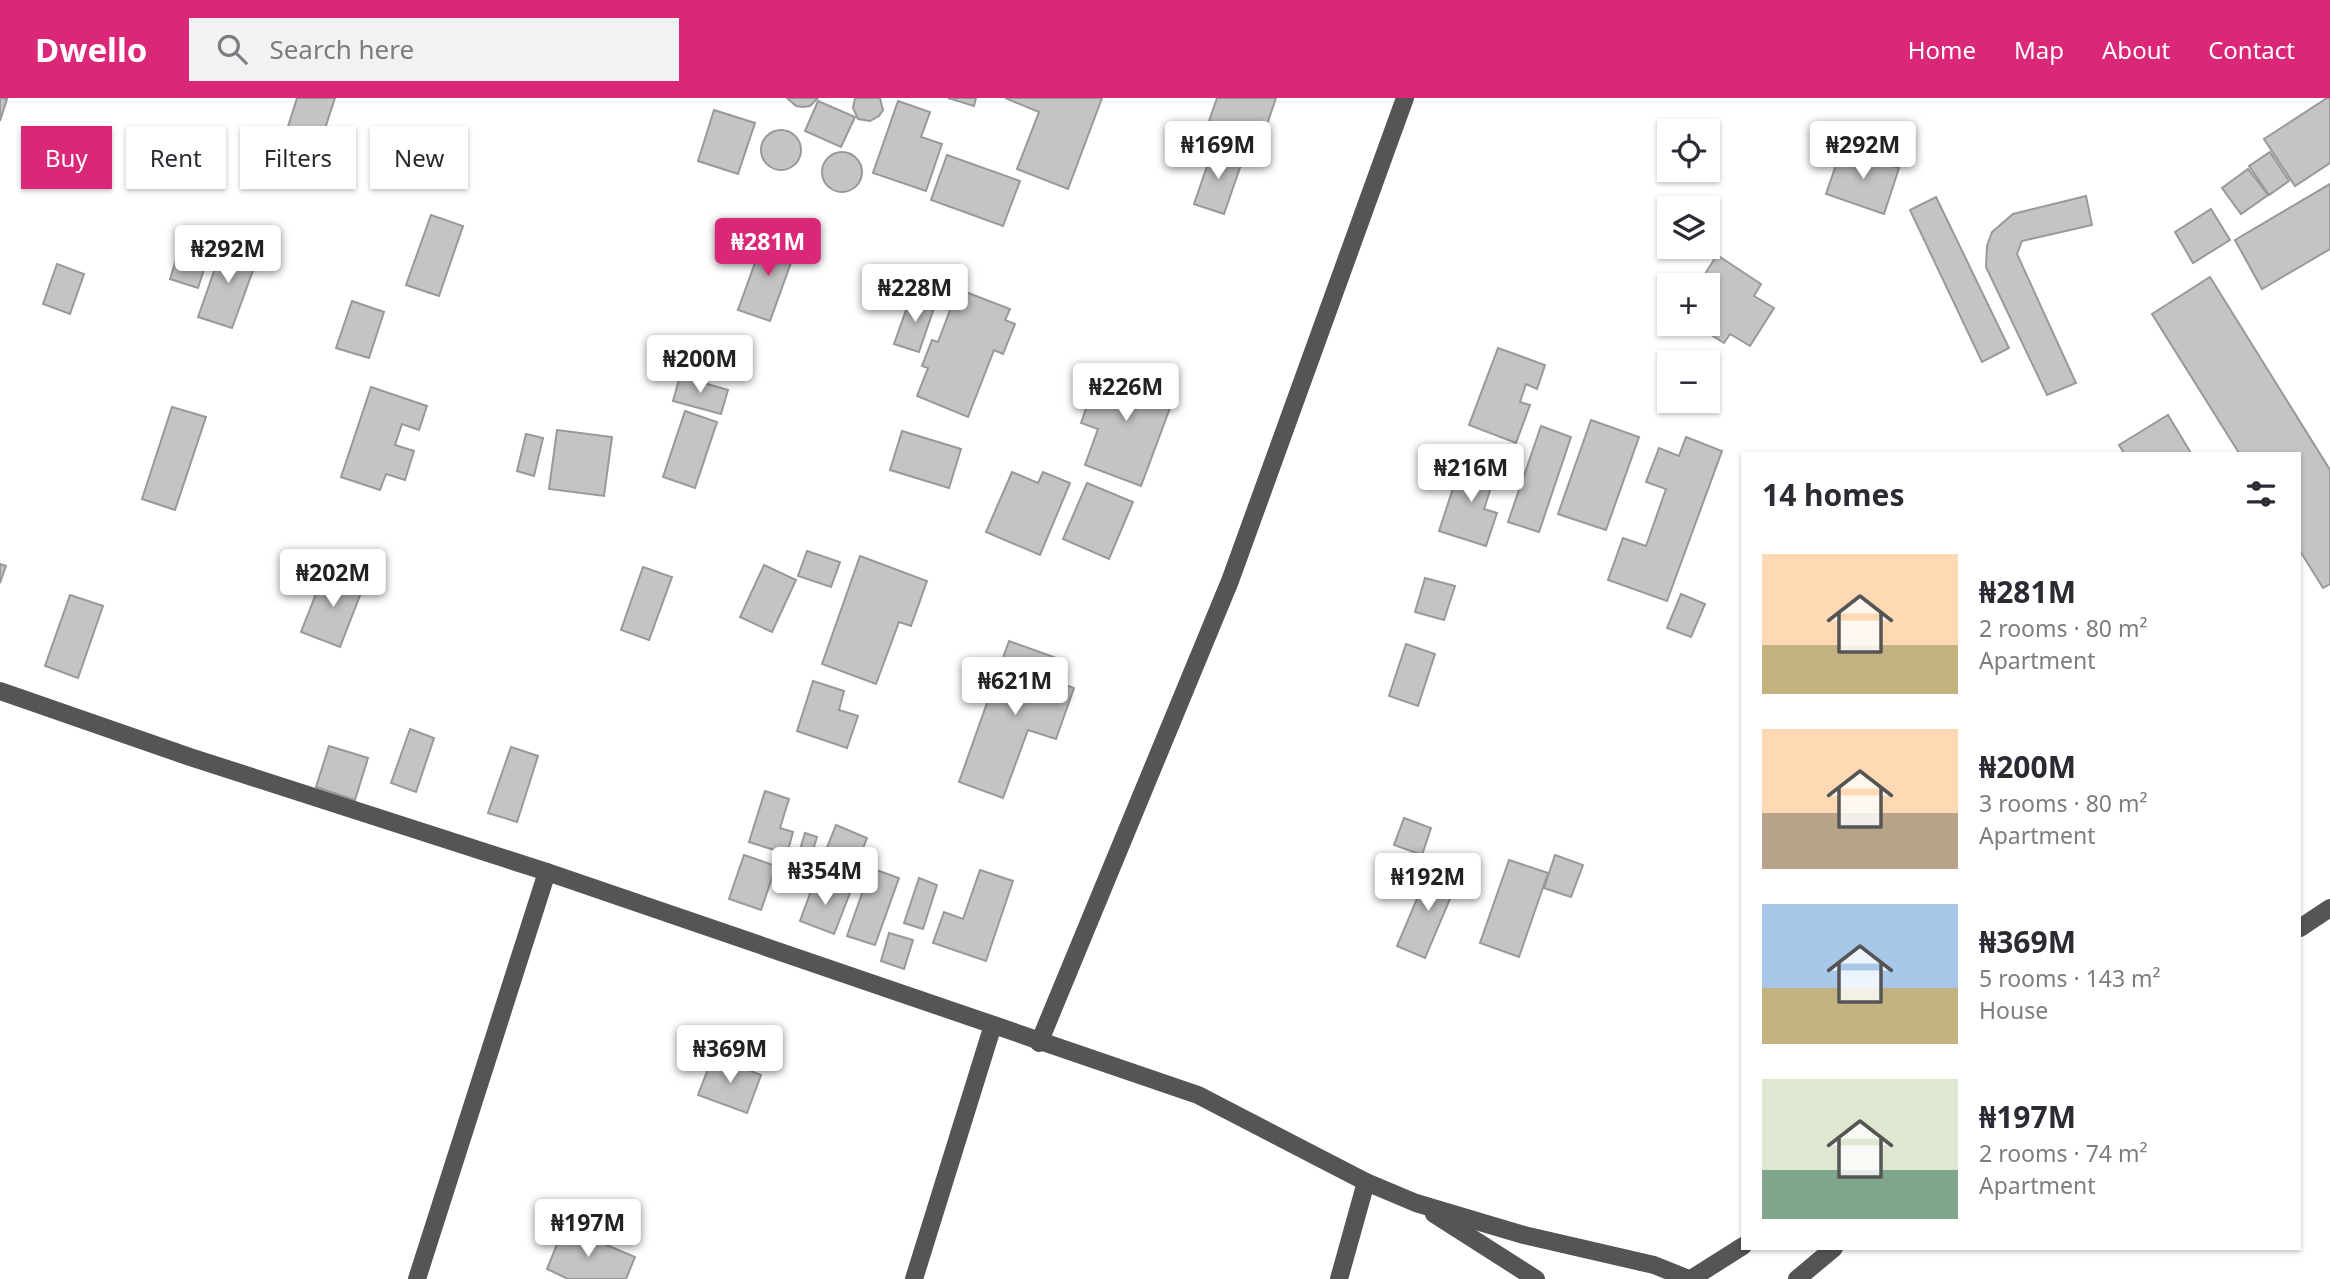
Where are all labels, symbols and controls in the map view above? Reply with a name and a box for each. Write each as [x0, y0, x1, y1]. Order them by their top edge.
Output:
search box [189, 18, 679, 81]
text: Dwello [35, 27, 147, 72]
icon: search [213, 30, 251, 68]
text: Search here [269, 31, 414, 67]
text: Home [1908, 33, 1976, 66]
text: Map [2014, 33, 2064, 66]
text: About [2102, 33, 2170, 66]
text: Contact [2208, 33, 2295, 66]
map controls [1657, 119, 1720, 413]
button: locate [1657, 119, 1720, 182]
pin: ₦169M [1169, 122, 1267, 181]
pin: ₦292M [1814, 122, 1912, 181]
chip: Buy [21, 126, 112, 189]
chip: Rent [126, 126, 226, 189]
chip: Filters [240, 126, 356, 189]
chip: New [370, 126, 468, 189]
text: ₦169M [1181, 128, 1255, 160]
text: ₦292M [1826, 128, 1900, 160]
button: layers [1657, 196, 1720, 259]
pin: ₦281M [719, 218, 817, 278]
text: ₦281M [731, 225, 805, 257]
pin: ₦292M [179, 226, 277, 285]
text: ₦292M [191, 232, 265, 264]
pin: ₦228M [866, 264, 964, 324]
text: ₦228M [878, 271, 952, 303]
button: + [1657, 273, 1720, 336]
pin: ₦200M [651, 336, 749, 395]
text: ₦200M [663, 342, 737, 374]
button: − [1657, 350, 1720, 413]
pin: ₦226M [1077, 364, 1175, 423]
text: ₦226M [1089, 370, 1163, 402]
pin: ₦216M [1422, 444, 1520, 504]
text: ₦216M [1434, 451, 1508, 483]
text: 14 homes [1762, 474, 1905, 515]
icon: filters [2242, 475, 2280, 513]
pin: ₦202M [284, 550, 382, 609]
text: ₦202M [296, 556, 370, 588]
text: ₦281M [1979, 571, 2076, 612]
icon: home [1818, 582, 1902, 666]
text: 2 rooms · 80 m² [1979, 612, 2148, 644]
text: Apartment [1979, 644, 2096, 676]
pin: ₦621M [966, 658, 1064, 717]
text: ₦621M [978, 664, 1052, 696]
text: ₦200M [1979, 746, 2076, 787]
icon: home [1818, 757, 1902, 841]
text: 3 rooms · 80 m² [1979, 787, 2148, 819]
text: Apartment [1979, 819, 2096, 851]
pin: ₦354M [776, 848, 874, 907]
text: ₦354M [788, 854, 862, 886]
pin: ₦192M [1379, 854, 1477, 913]
text: ₦192M [1391, 860, 1465, 892]
text: ₦369M [1979, 921, 2076, 962]
icon: home [1818, 932, 1902, 1016]
text: 5 rooms · 143 m² [1979, 962, 2161, 994]
text: House [1979, 994, 2048, 1026]
pin: ₦369M [681, 1026, 779, 1085]
text: ₦369M [693, 1032, 767, 1064]
text: ₦197M [1979, 1096, 2076, 1137]
icon: home [1818, 1107, 1902, 1191]
text: 2 rooms · 74 m² [1979, 1137, 2148, 1169]
text: Apartment [1979, 1169, 2096, 1201]
pin: ₦197M [539, 1200, 637, 1259]
text: ₦197M [551, 1206, 625, 1238]

